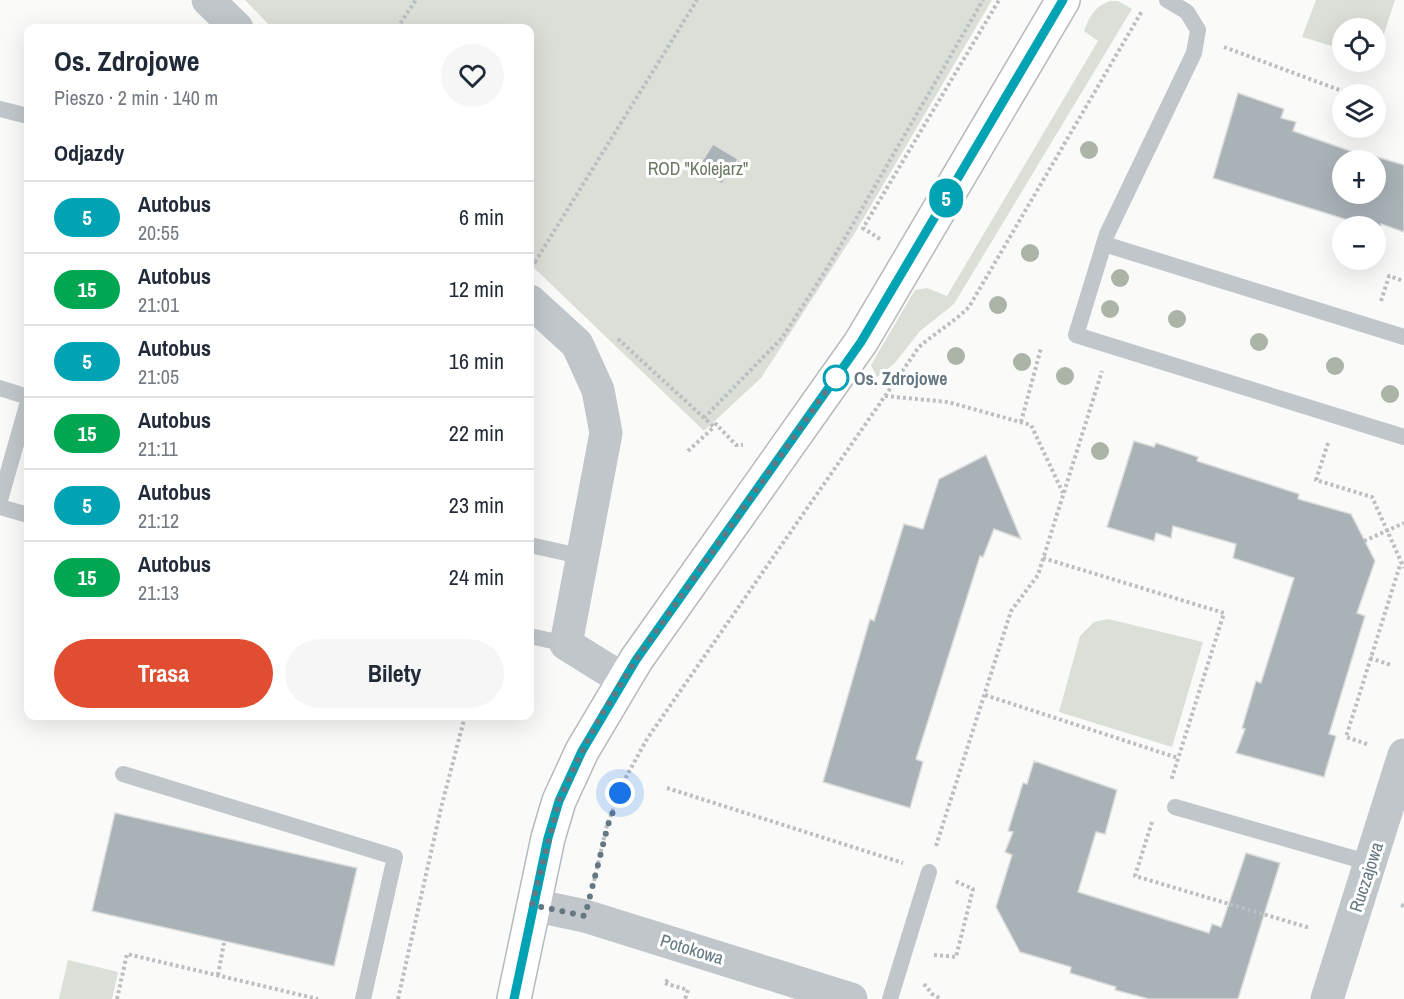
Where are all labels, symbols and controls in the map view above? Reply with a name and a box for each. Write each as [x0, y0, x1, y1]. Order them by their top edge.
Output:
map controls [1332, 18, 1386, 270]
button: locate [1332, 18, 1386, 72]
text: Os. Zdrojowe [54, 42, 199, 80]
button: heart [441, 44, 504, 107]
text: Pieszo · 2 min · 140 m [54, 84, 218, 111]
button: layers [1332, 84, 1386, 138]
text: Odjazdy [54, 138, 124, 168]
button: + [1332, 150, 1386, 204]
park label: ROD "Kolejarz" [648, 156, 748, 181]
line badge: 5 [926, 178, 966, 218]
text: 5 [941, 184, 951, 213]
text: Autobus [138, 189, 211, 219]
text: 6 min [459, 202, 504, 232]
text: 5 [82, 203, 92, 232]
button: − [1332, 216, 1386, 270]
text: 20:55 [138, 219, 179, 246]
text: Autobus [138, 261, 211, 291]
text: 12 min [449, 274, 504, 304]
text: 15 [77, 275, 97, 304]
text: 21:01 [138, 291, 179, 318]
text: Autobus [138, 333, 211, 363]
text: 16 min [449, 346, 504, 376]
text: 5 [82, 347, 92, 376]
text: 21:05 [138, 363, 179, 390]
marker: Os. Zdrojowe [823, 365, 849, 391]
place label: Os. Zdrojowe [854, 366, 948, 391]
text: Autobus [138, 405, 211, 435]
text: 22 min [449, 418, 504, 448]
text: 15 [77, 419, 97, 448]
text: 21:11 [138, 435, 178, 462]
text: Autobus [138, 477, 211, 507]
text: 23 min [449, 490, 504, 520]
text: 5 [82, 491, 92, 520]
text: 21:12 [138, 507, 179, 534]
text: Autobus [138, 549, 211, 579]
text: 24 min [449, 562, 504, 592]
text: 15 [77, 563, 97, 592]
text: 21:13 [138, 579, 179, 606]
button: Trasa [54, 639, 273, 708]
button: Bilety [285, 639, 504, 708]
your location [605, 778, 635, 808]
street label: Ruczajowa [1343, 839, 1389, 915]
street label: Potokowa [657, 928, 727, 970]

